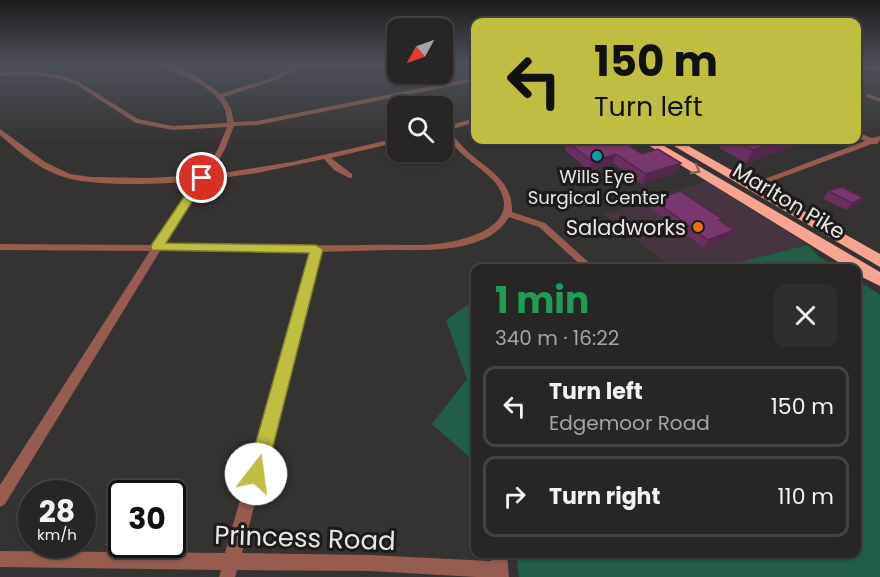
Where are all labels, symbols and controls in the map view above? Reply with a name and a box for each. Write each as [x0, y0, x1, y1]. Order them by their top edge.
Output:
north arrow [387, 18, 453, 84]
map controls [387, 18, 453, 162]
text: 150 m [594, 32, 718, 91]
icon: left [495, 42, 573, 120]
text: Turn left [594, 88, 703, 125]
button: search [387, 96, 453, 162]
marker: Wills Eye Surgical Center [590, 149, 604, 163]
pin [176, 152, 227, 203]
street label: Marlton Pike [727, 156, 851, 246]
icon: arrive [185, 161, 218, 194]
one-way arrow [690, 162, 700, 174]
place label: Wills Eye Surgical Center [528, 164, 667, 210]
place label: Saladworks [566, 213, 686, 242]
marker: Saladworks [691, 220, 705, 234]
text: 1 min [495, 275, 589, 326]
button: close [774, 284, 837, 347]
text: 340 m · 16:22 [495, 324, 619, 352]
text: Turn left [549, 376, 643, 407]
icon: left [498, 390, 531, 423]
text: 150 m [771, 391, 834, 422]
text: Edgemoor Road [549, 409, 710, 437]
position arrow [224, 442, 288, 506]
speed limit sign: 30 [108, 480, 186, 558]
icon: right [498, 480, 531, 513]
text: Turn right [549, 481, 660, 512]
text: 110 m [778, 481, 834, 512]
text: 28 [39, 490, 75, 533]
street label: Princess Road [214, 517, 396, 559]
text: km/h [37, 524, 77, 545]

